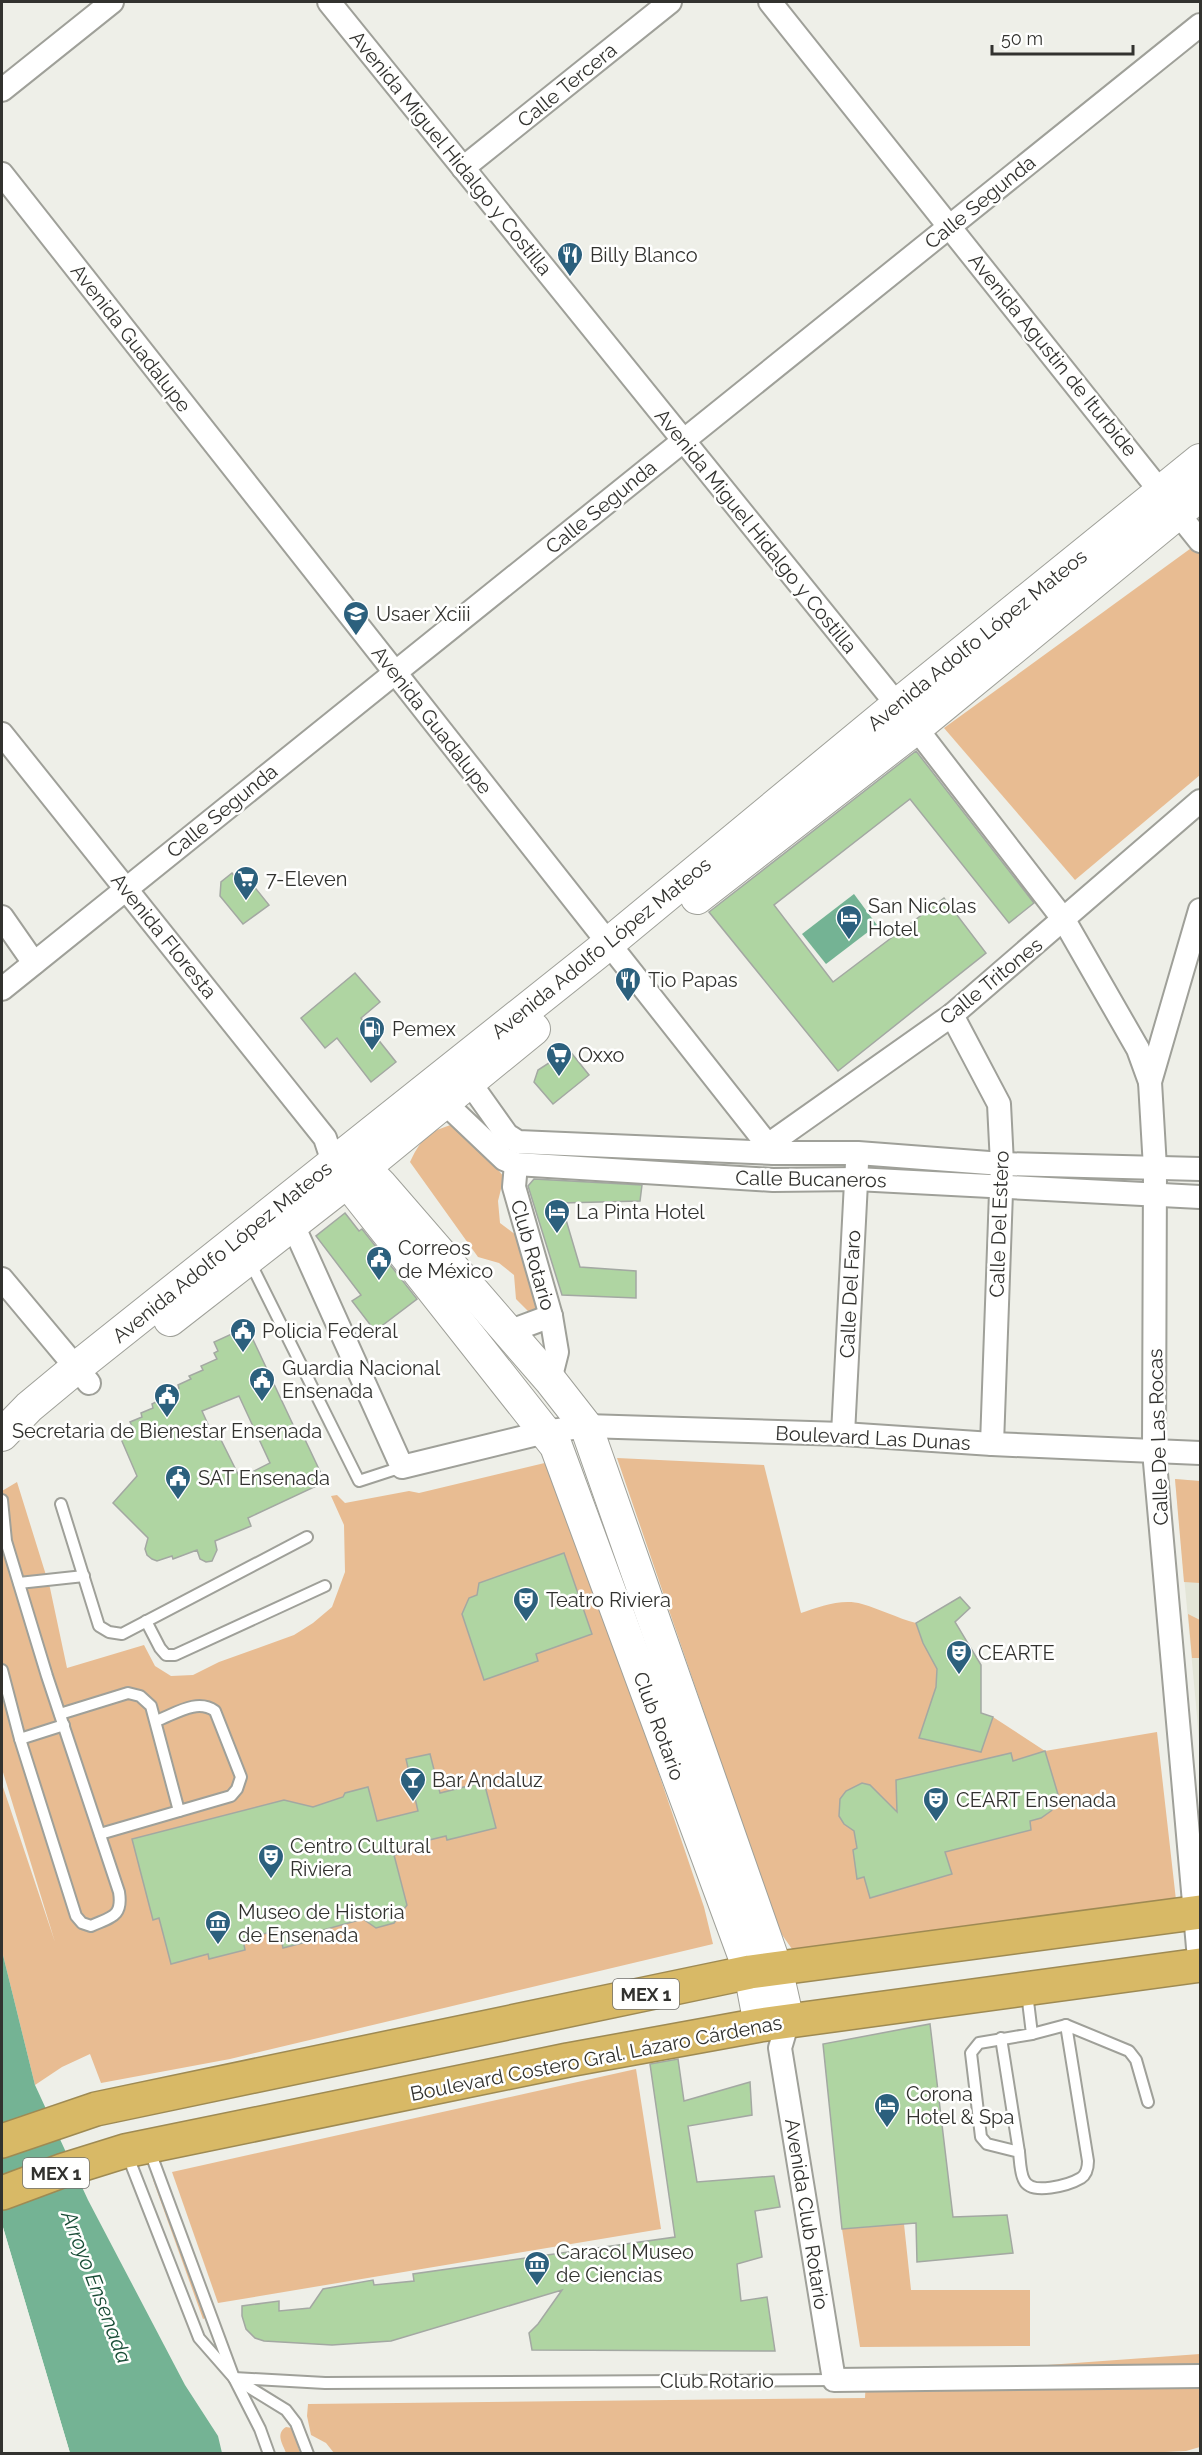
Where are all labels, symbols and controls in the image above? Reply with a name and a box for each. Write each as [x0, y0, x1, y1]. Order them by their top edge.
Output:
scale bar [992, 18, 1133, 56]
street label: Avenida Miguel Hidalgo y Costilla [345, 26, 557, 280]
text: 50 m [1001, 28, 1043, 49]
street label: Calle Tercera [513, 38, 621, 132]
street label: Calle Segunda [920, 150, 1040, 254]
restaurant icon: Billy Blanco [555, 240, 585, 278]
place label: Billy Blanco [590, 243, 698, 267]
street label: Avenida Agustin de Iturbide [964, 249, 1143, 462]
street label: Avenida Guadalupe [66, 259, 196, 417]
street label: Avenida Miguel Hidalgo y Costilla [650, 404, 862, 658]
street label: Calle Segunda [541, 455, 661, 559]
street label: Avenida Adolfo López Mateos [862, 544, 1092, 736]
school or university icon: Usaer Xciii [341, 599, 371, 637]
place label: Usaer Xciii [376, 602, 471, 626]
street label: Avenida Guadalupe [367, 641, 497, 799]
street label: Calle Segunda [162, 759, 282, 863]
street label: Avenida Adolfo López Mateos [486, 852, 716, 1044]
supermarket icon: 7-Eleven [231, 864, 261, 902]
place label: 7-Eleven [266, 867, 347, 891]
street label: Avenida Floresta [106, 869, 222, 1003]
place label: San Nicolas Hotel [868, 894, 976, 941]
hotel icon: San Nicolas Hotel [834, 903, 864, 941]
street label: Calle Tritones [935, 932, 1047, 1030]
restaurant icon: Tio Papas [613, 965, 643, 1003]
place label: Tio Papas [648, 968, 738, 992]
fuel station icon: Pemex [357, 1014, 387, 1052]
place label: Pemex [392, 1017, 456, 1041]
supermarket icon: Oxxo [544, 1040, 574, 1078]
place label: Oxxo [578, 1043, 625, 1067]
street label: Calle Del Estero [984, 1150, 1014, 1298]
street label: Avenida Adolfo López Mateos [107, 1156, 337, 1348]
street label: Calle Bucaneros [735, 1166, 887, 1192]
street label: Club Rotario [506, 1197, 560, 1313]
hotel icon: La Pinta Hotel [542, 1197, 572, 1235]
place label: La Pinta Hotel [576, 1200, 705, 1224]
street label: Calle Del Faro [835, 1229, 865, 1359]
place label: Correos de México [398, 1236, 493, 1283]
public building icon: Correos de México [364, 1244, 394, 1282]
public building icon: Policia Federal [228, 1316, 258, 1354]
place label: Policia Federal [262, 1319, 398, 1343]
street label: Calle De Las Rocas [1143, 1348, 1173, 1526]
place label: Guardia Nacional Ensenada [282, 1356, 441, 1403]
public building icon: Guardia Nacional Ensenada [247, 1365, 277, 1403]
public building icon: Secretaria de Bienestar Ensenada [152, 1381, 182, 1419]
place label: Secretaria de Bienestar Ensenada [12, 1419, 322, 1443]
street label: Boulevard Las Dunas [775, 1421, 971, 1455]
public building icon: SAT Ensenada [163, 1463, 193, 1501]
place label: SAT Ensenada [198, 1466, 330, 1490]
theatre icon: Teatro Riviera [511, 1585, 541, 1623]
place label: Teatro Riviera [546, 1588, 671, 1612]
theatre icon: CEARTE [944, 1638, 974, 1676]
place label: CEARTE [978, 1641, 1055, 1665]
street label: Club Rotario [628, 1668, 690, 1784]
bar icon: Bar Andaluz [398, 1765, 428, 1803]
place label: Bar Andaluz [432, 1768, 543, 1792]
theatre icon: CEART Ensenada [921, 1785, 951, 1823]
place label: CEART Ensenada [956, 1788, 1116, 1812]
place label: Centro Cultural Riviera [290, 1834, 431, 1881]
theatre icon: Centro Cultural Riviera [256, 1842, 286, 1880]
place label: Museo de Historia de Ensenada [238, 1900, 405, 1947]
museum icon: Museo de Historia de Ensenada [203, 1908, 233, 1946]
road number: MEX 1 [613, 1979, 679, 2009]
street label: Boulevard Costero Gral. Lázaro Cárdenas [408, 2010, 784, 2106]
place label: Corona Hotel & Spa [906, 2082, 1014, 2129]
hotel icon: Corona Hotel & Spa [872, 2091, 902, 2129]
street label: Avenida Club Rotario [780, 2117, 834, 2311]
road number: MEX 1 [23, 2158, 89, 2188]
water label: Arroyo Ensenada [56, 2206, 138, 2367]
place label: Caracol Museo de Ciencias [556, 2240, 694, 2287]
museum icon: Caracol Museo de Ciencias [522, 2249, 552, 2287]
street label: Club Rotario [660, 2369, 774, 2393]

